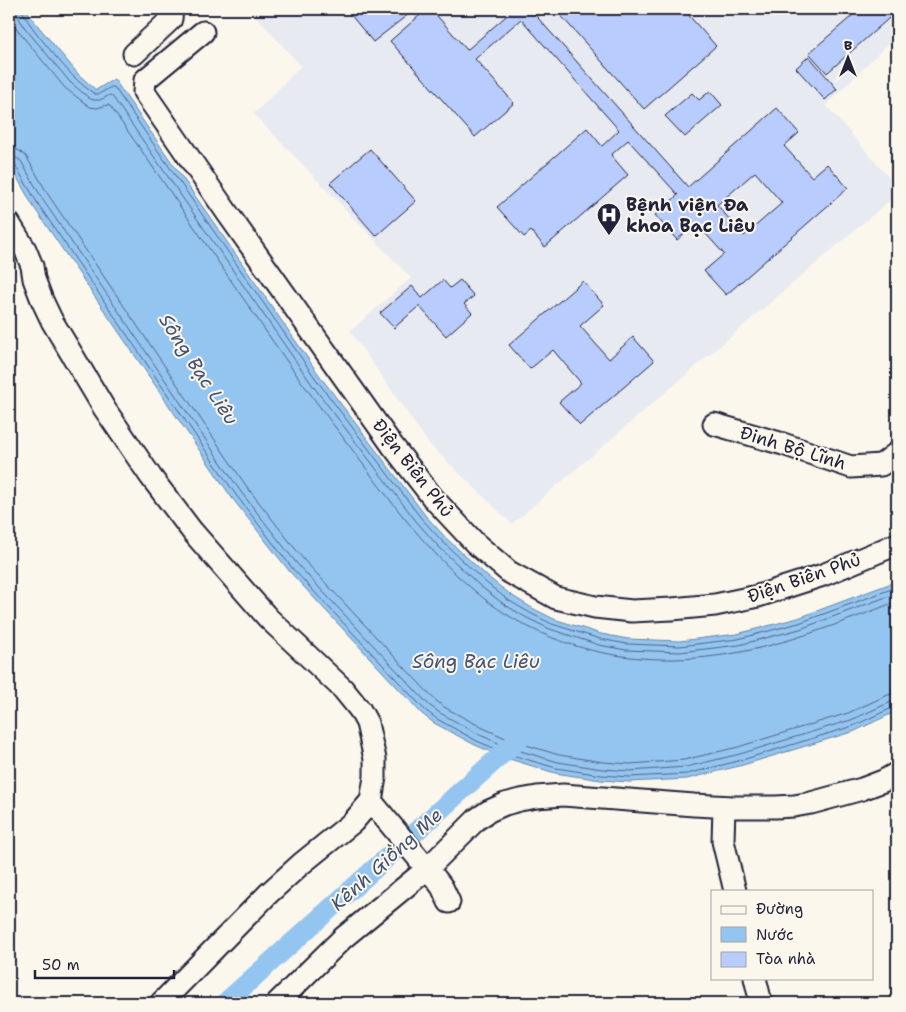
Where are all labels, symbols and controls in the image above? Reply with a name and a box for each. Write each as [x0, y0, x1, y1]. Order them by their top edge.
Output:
north arrow [824, 32, 874, 82]
text: B [844, 36, 853, 54]
place label: Bệnh viện Đa khoa Bạc Liêu [626, 193, 755, 238]
hospital icon: Bệnh viện Đa khoa Bạc Liêu [596, 202, 622, 236]
water label: Sông Bạc Liêu [153, 309, 244, 430]
street label: Điện Biên Phủ [367, 414, 459, 522]
street label: Đinh Bộ Lĩnh [737, 421, 849, 475]
street label: Điện Biên Phủ [744, 547, 864, 609]
water label: Sông Bạc Liêu [412, 649, 540, 674]
water label: Kênh Giồng Me [325, 802, 448, 916]
legend [711, 890, 874, 980]
text: Đường [756, 899, 803, 919]
text: Nước [756, 925, 793, 945]
scale bar [35, 947, 174, 979]
text: Tòa nhà [756, 949, 816, 969]
text: 50 m [42, 955, 80, 975]

